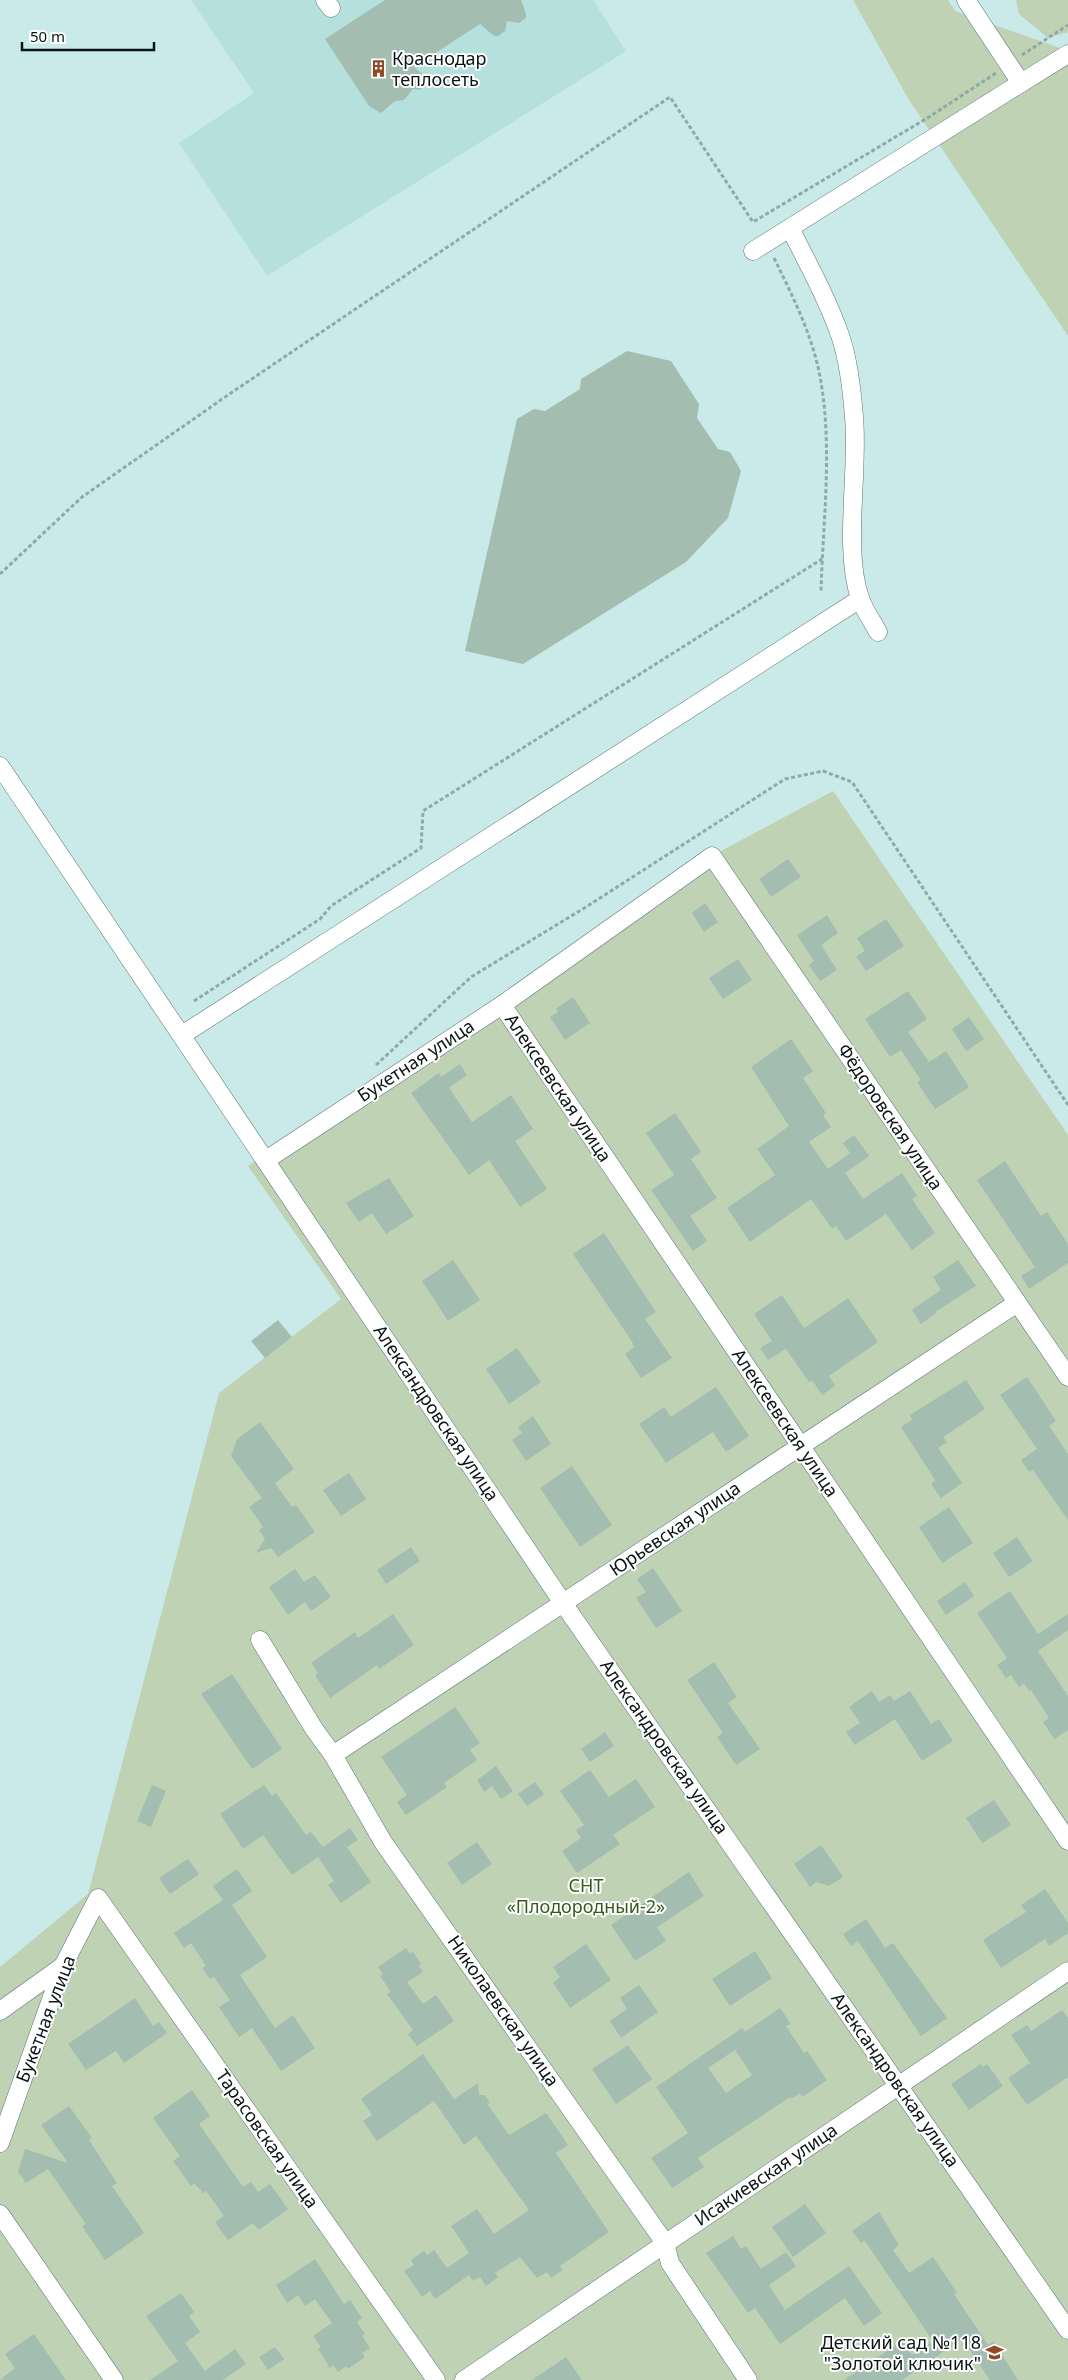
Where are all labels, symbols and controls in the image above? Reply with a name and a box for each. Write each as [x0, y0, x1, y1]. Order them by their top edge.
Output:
scale bar [22, 20, 155, 52]
text: 50 m [30, 26, 65, 46]
place label: Краснодар теплосеть [392, 46, 487, 91]
building icon: Краснодар теплосеть [368, 59, 388, 79]
street label: Алексеевская улица [500, 1009, 617, 1166]
street label: Букетная улица [353, 1013, 478, 1107]
street label: Фёдоровская улица [833, 1038, 949, 1194]
street label: Александровская улица [369, 1320, 505, 1505]
street label: Алексеевская улица [727, 1344, 844, 1501]
street label: Юрьевская улица [604, 1475, 745, 1581]
street label: Александровская улица [595, 1654, 734, 1839]
park label: СНТ «Плодородный-2» [507, 1873, 665, 1918]
street label: Николаевская улица [443, 1930, 565, 2091]
street label: Букетная улица [10, 1952, 80, 2086]
street label: Александровская улица [826, 1987, 965, 2172]
street label: Тарасовская улица [211, 2064, 325, 2212]
street label: Исакиевская улица [689, 2117, 842, 2231]
place label: Детский сад №118 "Золотой ключик" [821, 2330, 981, 2375]
school or university icon: Детский сад №118 "Золотой ключик" [985, 2343, 1005, 2363]

